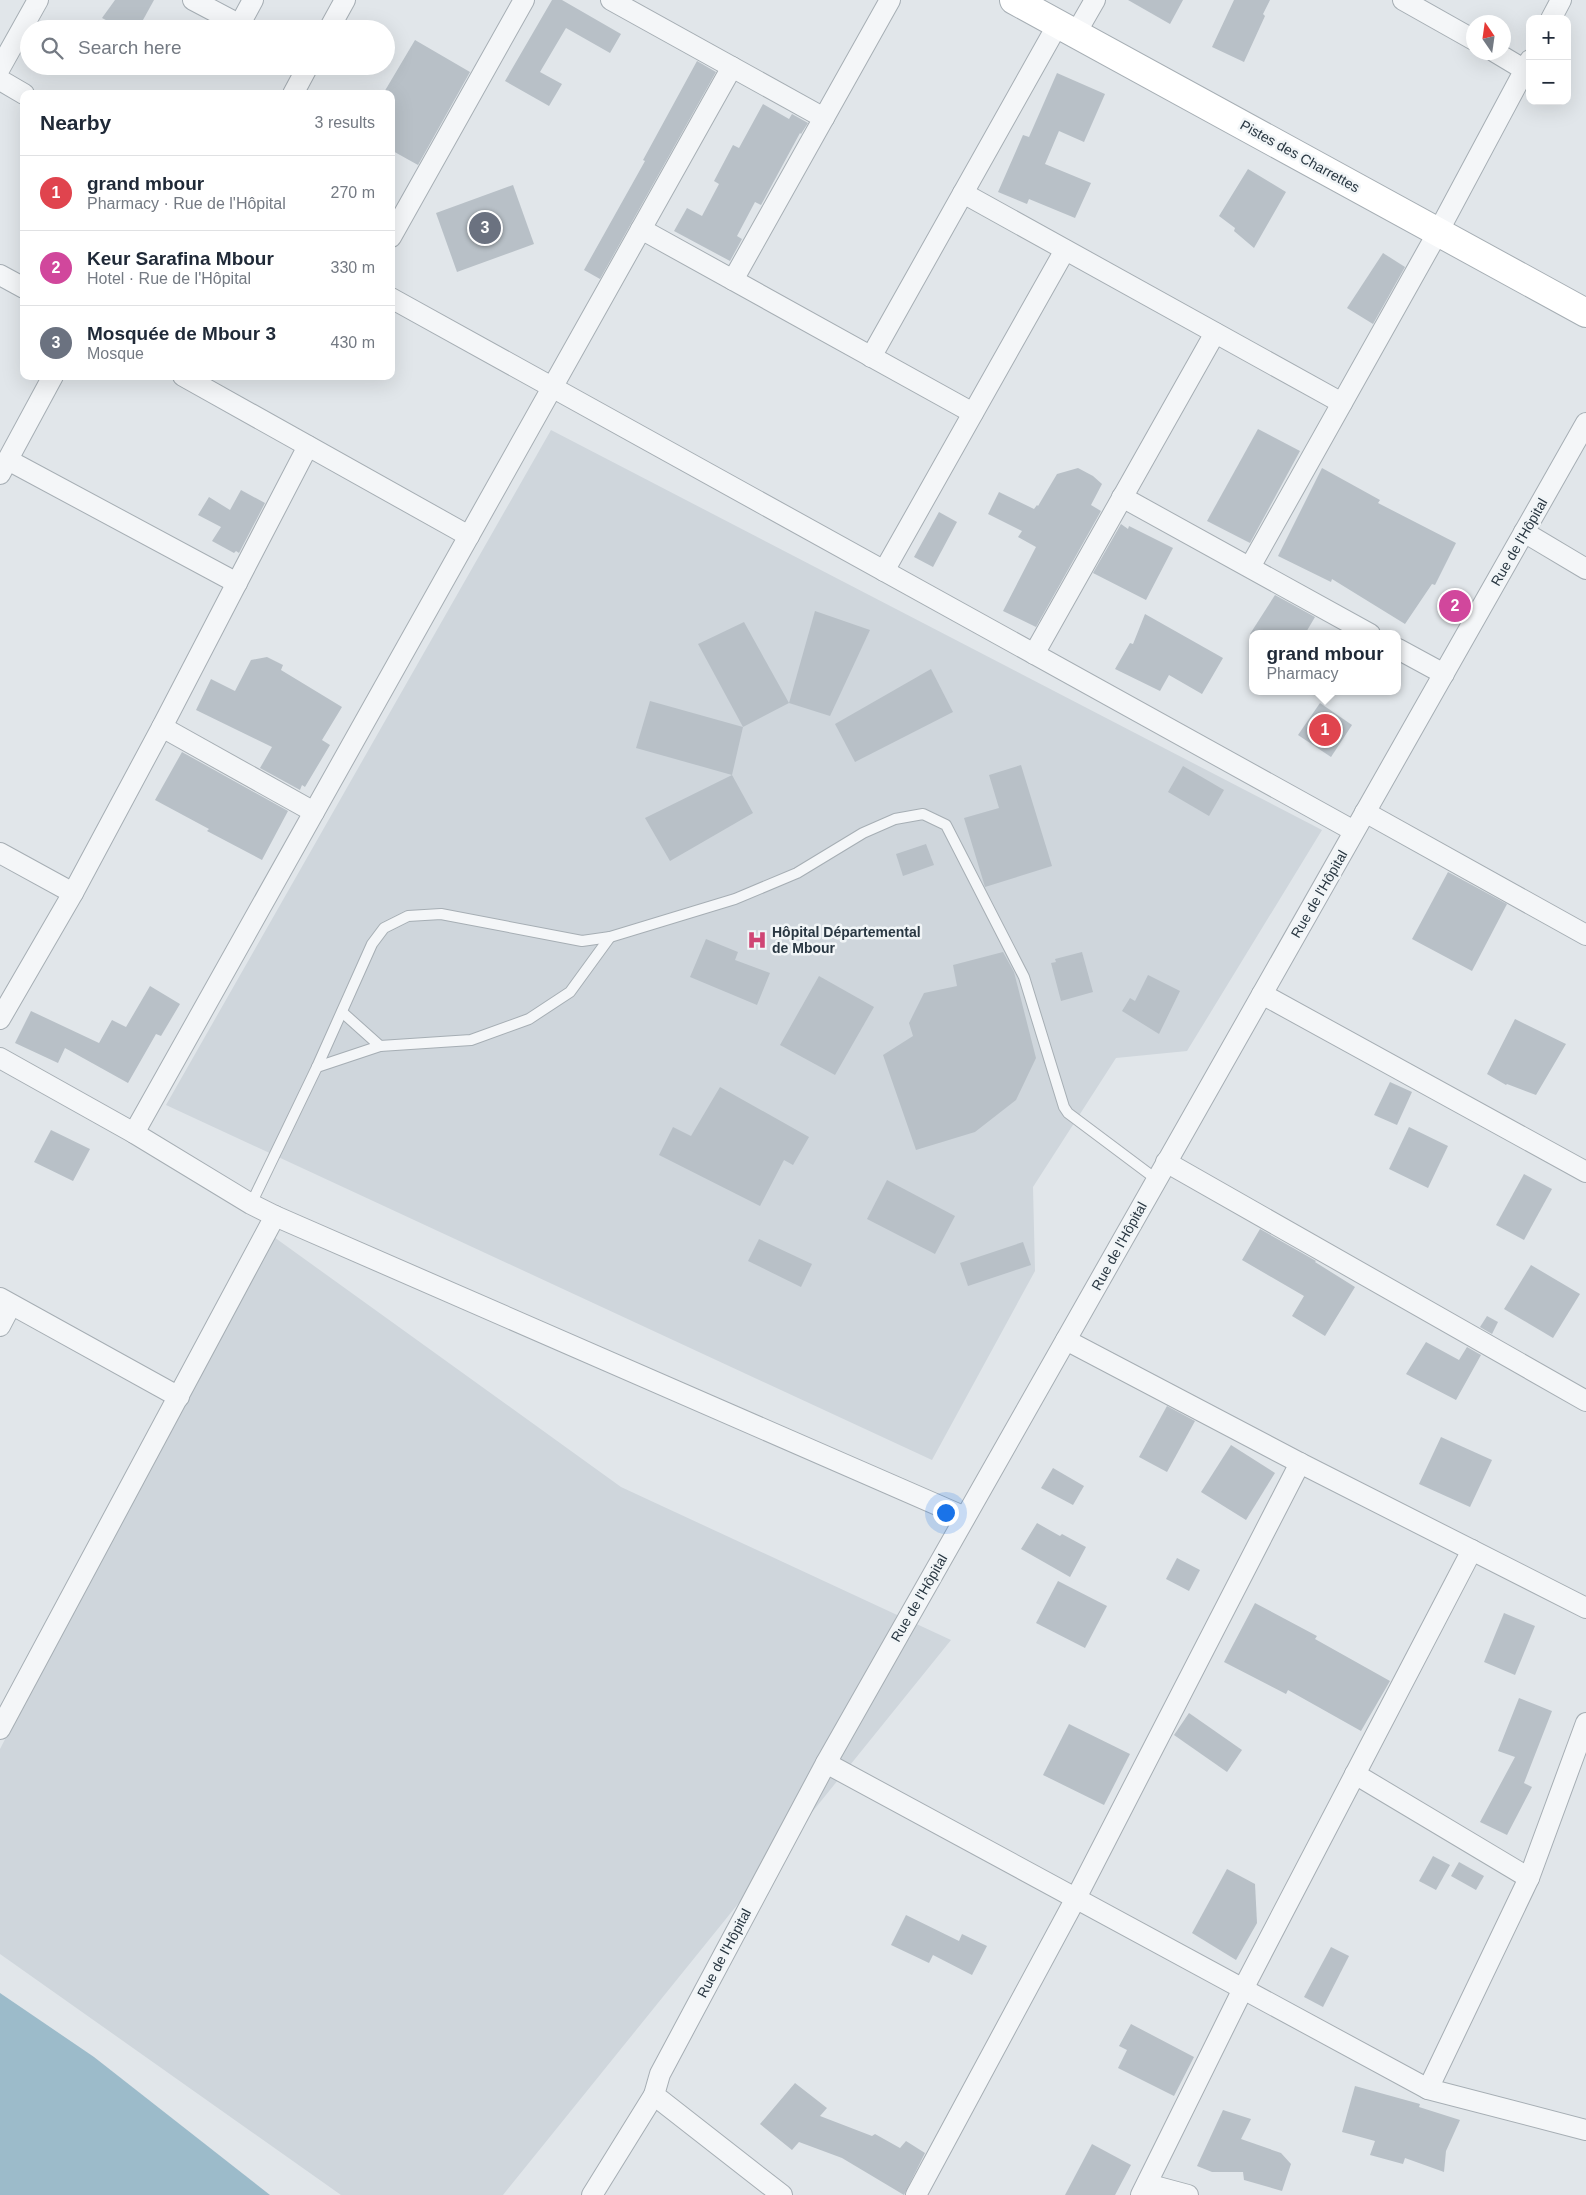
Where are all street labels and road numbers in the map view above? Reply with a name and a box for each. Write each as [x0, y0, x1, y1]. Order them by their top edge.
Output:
street label: Pistes des Charrettes [1238, 117, 1362, 195]
street label: Rue de l'Hôpital [1487, 495, 1551, 589]
street label: Rue de l'Hôpital [1287, 847, 1351, 941]
street label: Rue de l'Hôpital [1088, 1199, 1150, 1293]
street label: Rue de l'Hôpital [887, 1551, 951, 1645]
street label: Rue de l'Hôpital [694, 1906, 754, 2000]

